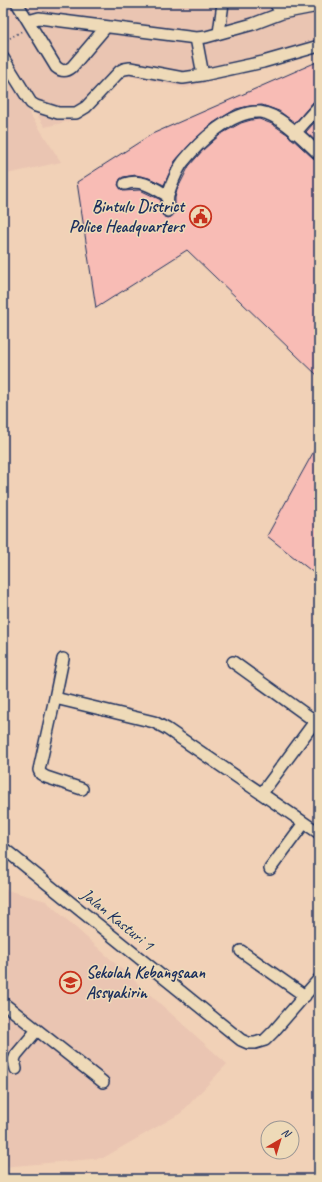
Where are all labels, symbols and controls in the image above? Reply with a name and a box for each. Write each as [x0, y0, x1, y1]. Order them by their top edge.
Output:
place label: Bintulu District Police Headquarters [69, 196, 186, 237]
public building icon: Bintulu District Police Headquarters [187, 203, 213, 229]
street label: Jalan Kasturi 1 [76, 883, 159, 956]
place label: Sekolah Kebangsaan Assyakirin [86, 962, 206, 1003]
school or university icon: Sekolah Kebangsaan Assyakirin [57, 969, 83, 995]
north arrow [260, 1120, 300, 1160]
text: N [279, 1125, 295, 1141]

